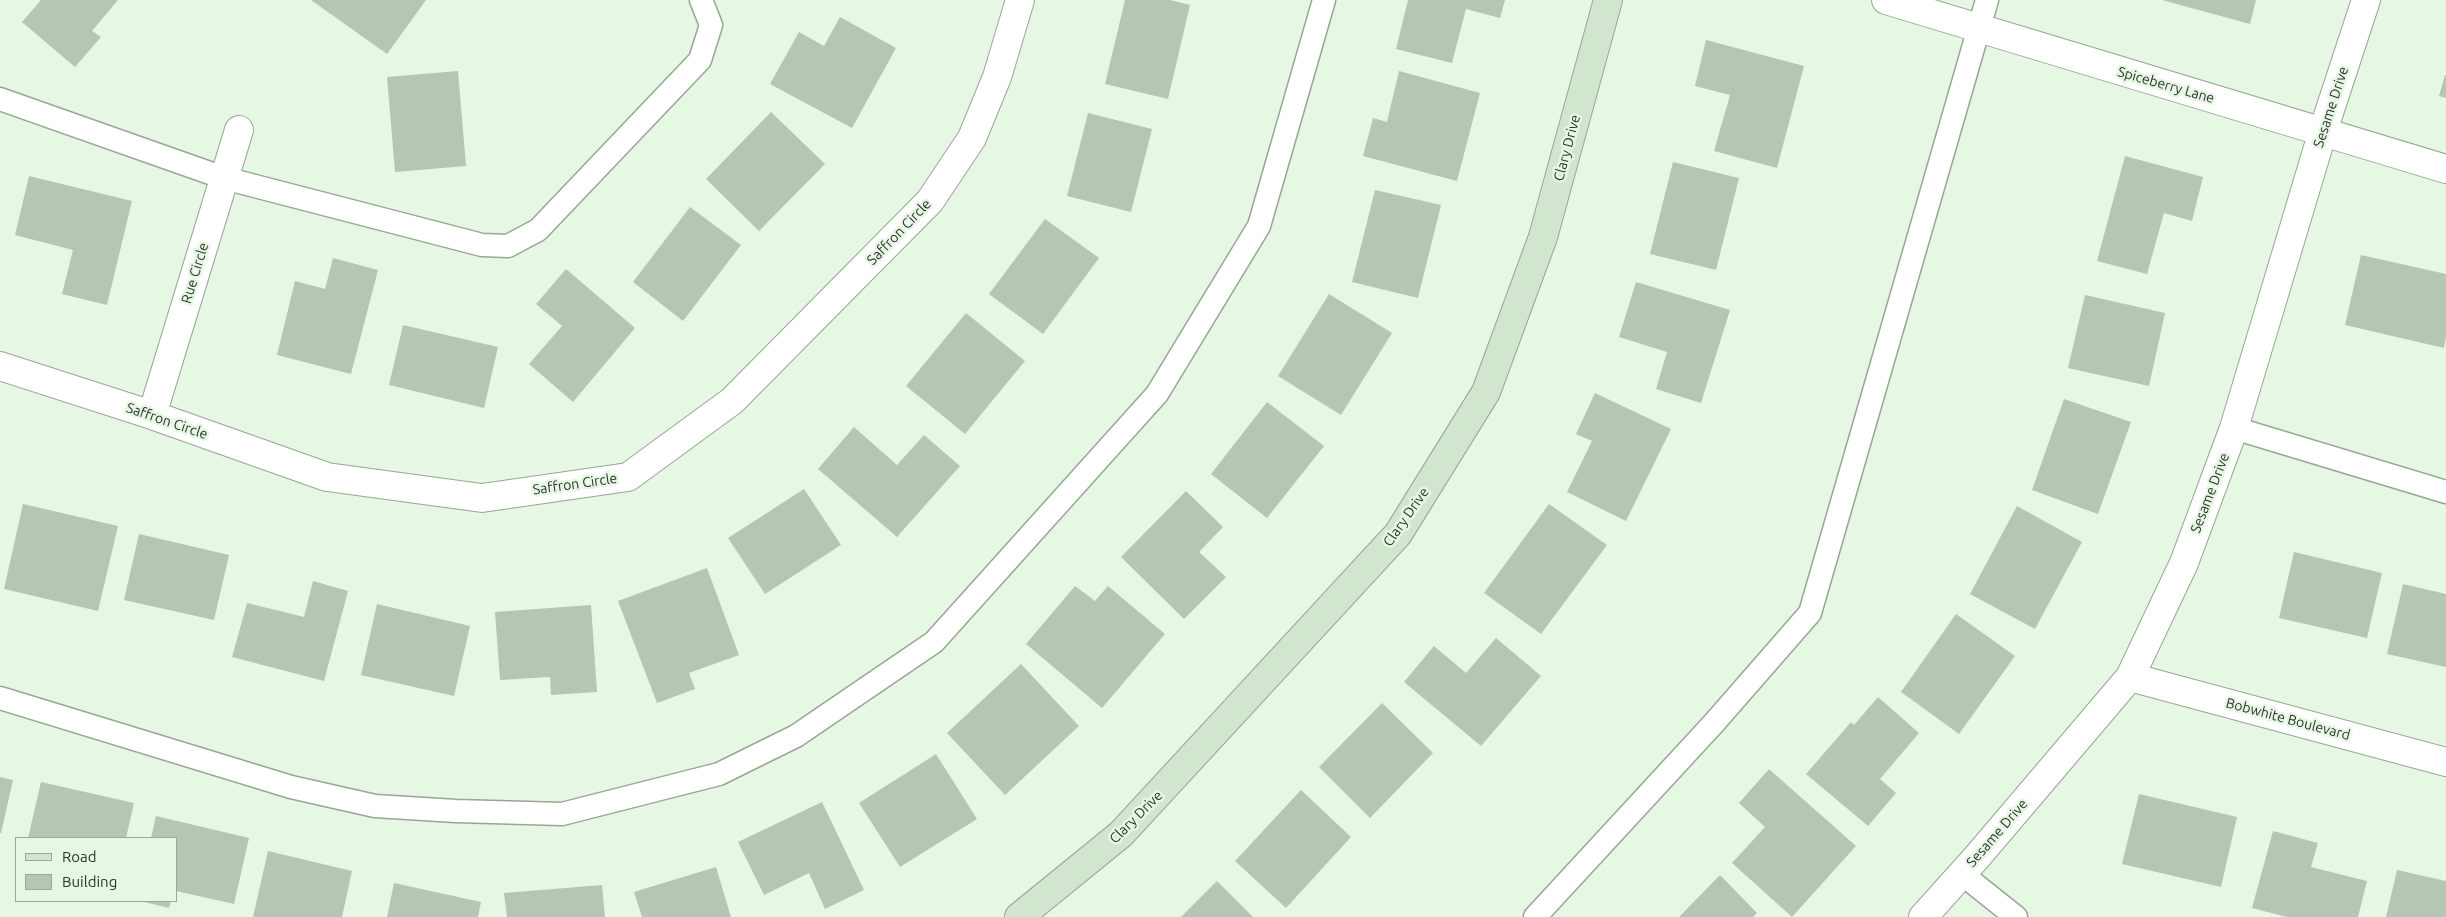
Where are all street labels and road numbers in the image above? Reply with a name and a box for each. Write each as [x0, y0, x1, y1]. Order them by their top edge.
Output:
street label: Spiceberry Lane [2116, 63, 2216, 107]
street label: Sesame Drive [2310, 64, 2352, 150]
street label: Clary Drive [1550, 113, 1584, 183]
street label: Saffron Circle [863, 196, 935, 268]
street label: Rue Circle [178, 241, 212, 305]
street label: Saffron Circle [124, 399, 210, 443]
street label: Sesame Drive [2187, 451, 2233, 535]
street label: Saffron Circle [532, 470, 618, 498]
street label: Clary Drive [1380, 484, 1432, 550]
street label: Bobwhite Boulevard [2224, 694, 2352, 744]
street label: Clary Drive [1106, 787, 1166, 847]
street label: Sesame Drive [1963, 796, 2031, 870]

